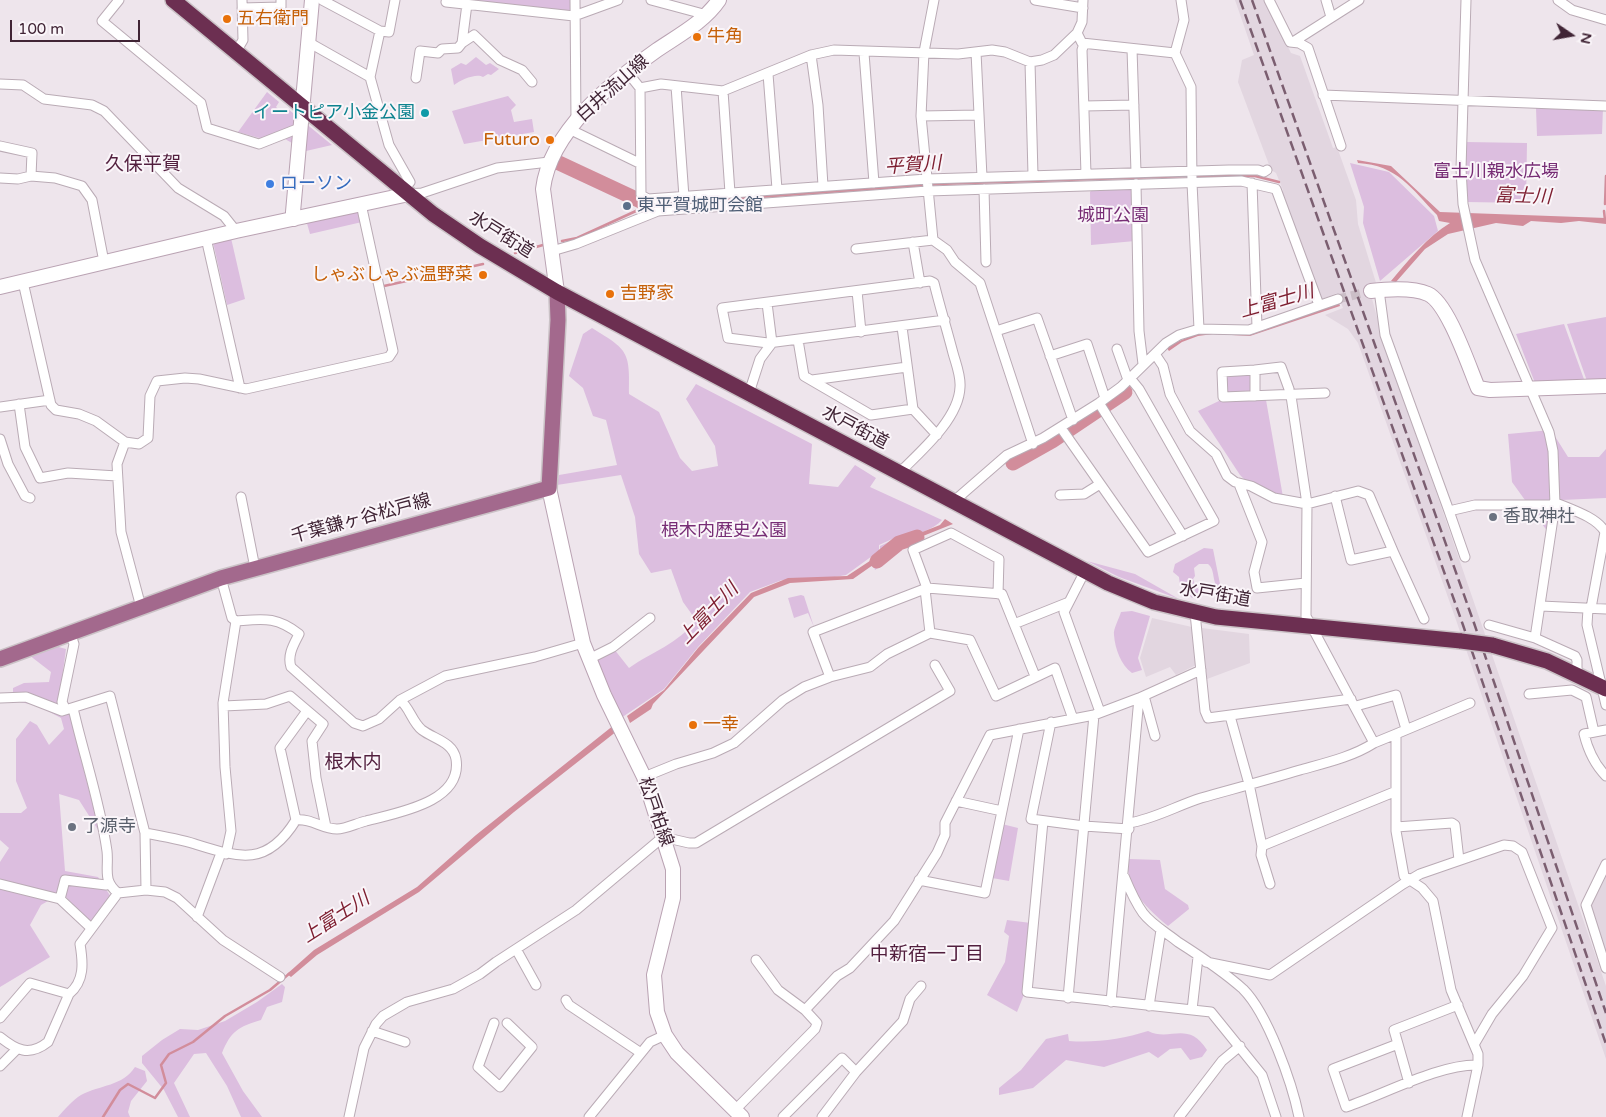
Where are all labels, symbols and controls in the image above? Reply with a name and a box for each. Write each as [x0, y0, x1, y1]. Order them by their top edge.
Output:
place label: 五右衛門 [237, 8, 309, 30]
scale bar [12, 10, 142, 42]
north arrow [1546, 10, 1596, 60]
marker: 五右衛門 [221, 13, 233, 25]
text: 100 m [18, 20, 64, 38]
place label: 牛角 [707, 26, 743, 48]
marker: 牛角 [691, 31, 703, 43]
text: N [1577, 31, 1596, 45]
street label: 白井流山線 [572, 51, 654, 127]
place label: イートピア小金公園 [253, 102, 415, 124]
marker: イートピア小金公園 [419, 107, 431, 119]
place label: Futuro [483, 129, 540, 151]
marker: Futuro [544, 134, 556, 146]
water label: 平賀川 [884, 153, 942, 179]
district label: 久保平賀 [105, 154, 181, 176]
park label: 富士川親水広場 [1433, 161, 1559, 183]
place label: ローソン [280, 173, 352, 195]
marker: ローソン [264, 178, 276, 190]
water label: 富士川 [1494, 185, 1552, 209]
place label: 東平賀城町会館 [637, 195, 763, 217]
marker: 東平賀城町会館 [621, 200, 633, 212]
park label: 城町公園 [1077, 205, 1149, 227]
street label: 水戸街道 [465, 207, 537, 263]
place label: しゃぶしゃぶ温野菜 [311, 264, 473, 286]
marker: しゃぶしゃぶ温野菜 [477, 269, 489, 281]
water label: 上富士川 [1237, 281, 1317, 323]
place label: 吉野家 [620, 283, 674, 305]
marker: 吉野家 [604, 288, 616, 300]
street label: 水戸街道 [818, 402, 892, 454]
street label: 千葉鎌ヶ谷松戸線 [289, 490, 433, 548]
place label: 香取神社 [1503, 506, 1575, 528]
marker: 香取神社 [1487, 511, 1499, 523]
park label: 根木内歴史公園 [661, 520, 787, 542]
street label: 水戸街道 [1178, 578, 1252, 612]
water label: 上富士川 [674, 579, 744, 649]
place label: 一幸 [703, 714, 739, 736]
marker: 一幸 [687, 719, 699, 731]
district label: 根木内 [325, 752, 381, 774]
street label: 松戸柏線 [633, 774, 677, 850]
place label: 了源寺 [82, 816, 136, 838]
marker: 了源寺 [66, 821, 78, 833]
water label: 上富士川 [298, 888, 374, 948]
district label: 中新宿一丁目 [870, 944, 984, 966]

